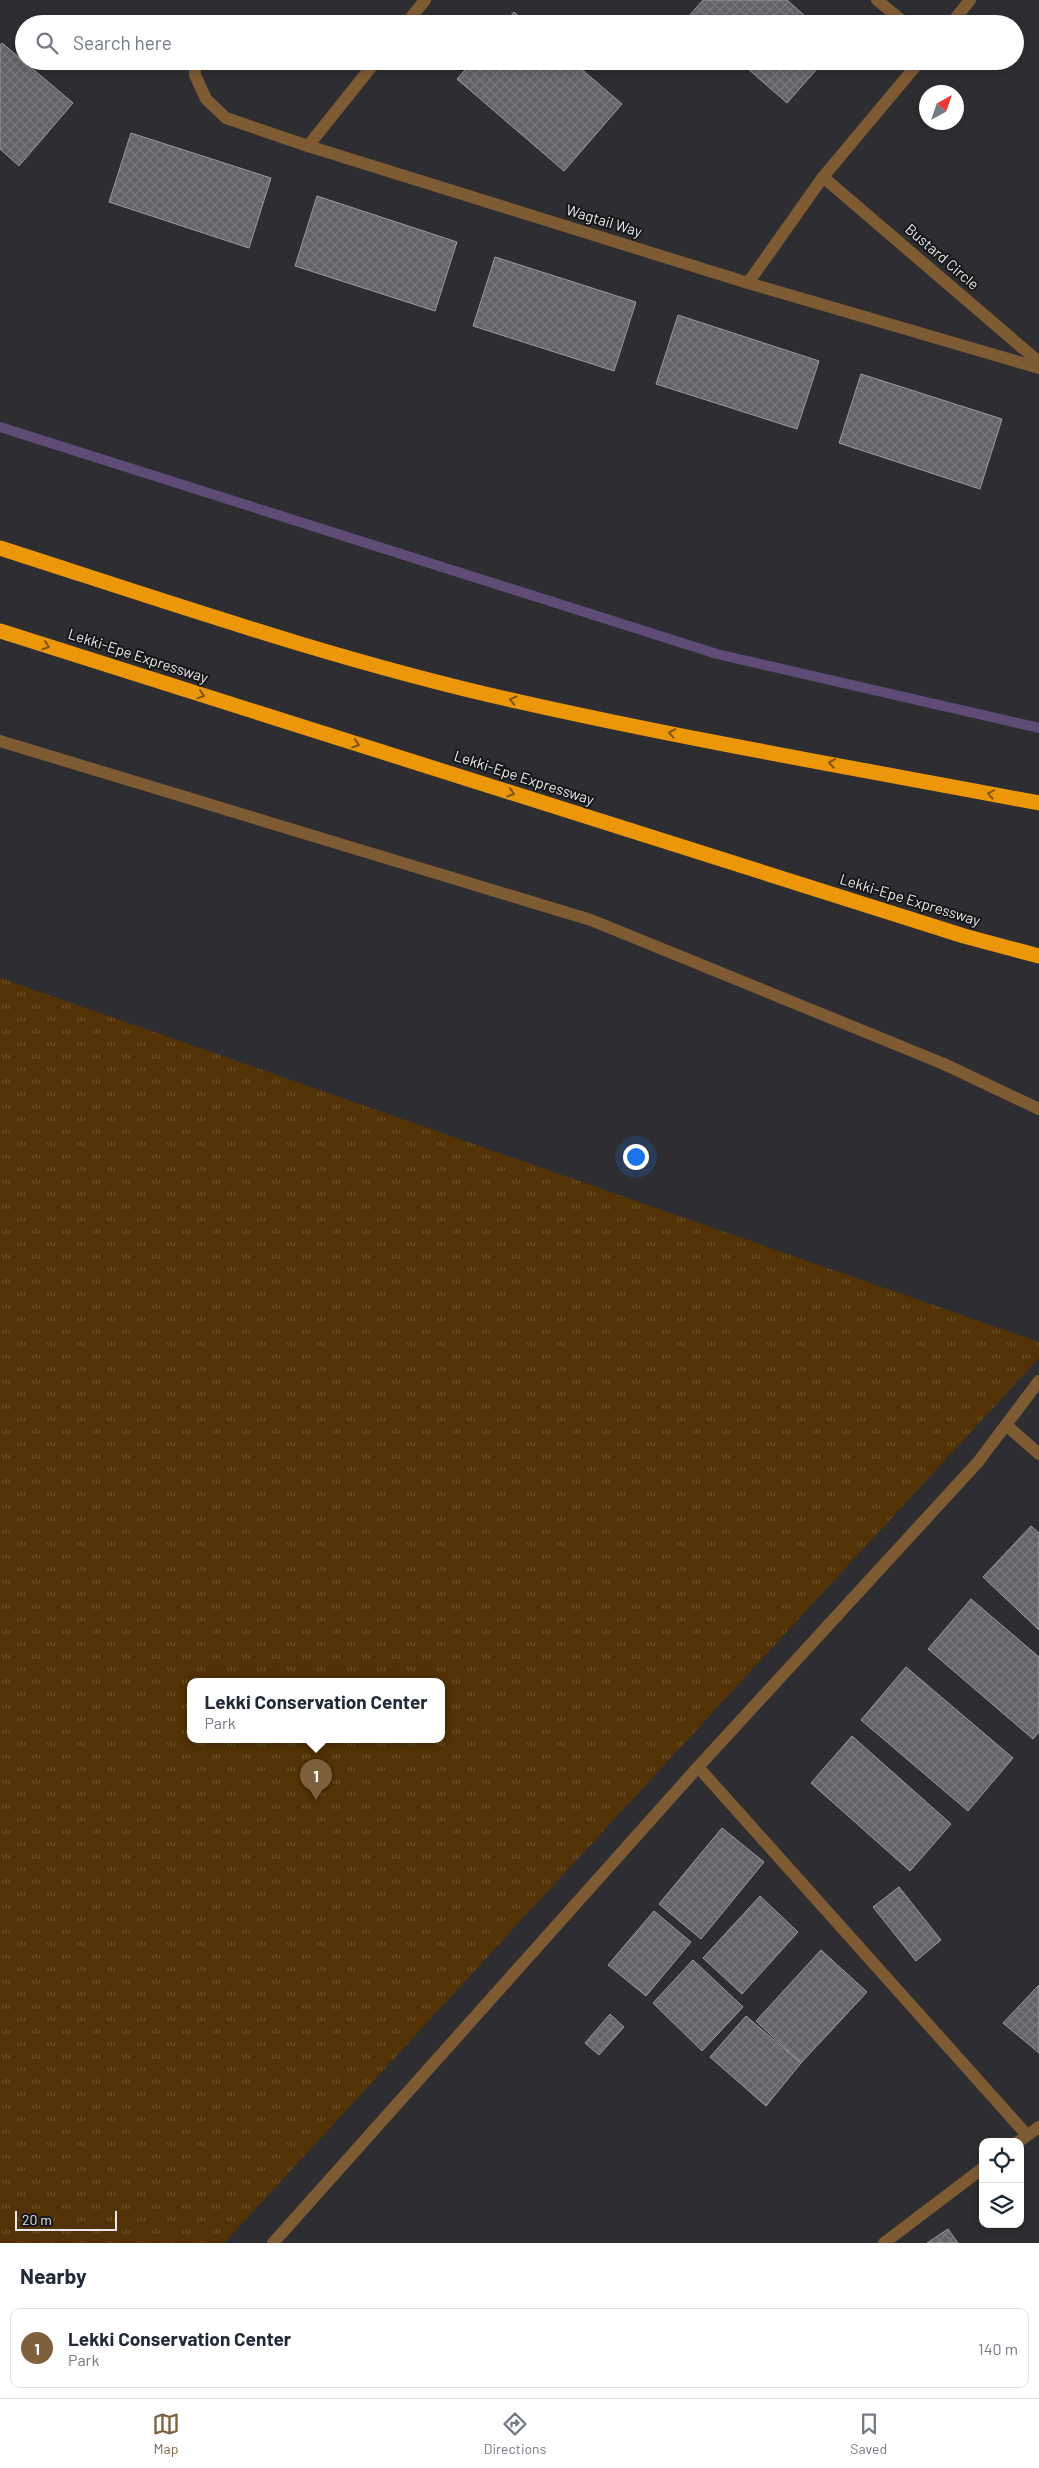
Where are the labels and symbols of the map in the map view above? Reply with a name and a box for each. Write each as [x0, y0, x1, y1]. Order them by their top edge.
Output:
north arrow [919, 85, 964, 130]
street label: Wagtail Way [564, 200, 645, 240]
street label: Bustard Circle [902, 219, 983, 293]
street label: Lekki-Epe Expressway [66, 624, 211, 686]
one-way arrow [42, 640, 50, 650]
one-way arrow [197, 689, 205, 699]
one-way arrow [508, 695, 517, 706]
one-way arrow [667, 729, 676, 739]
one-way arrow [352, 738, 360, 748]
street label: Lekki-Epe Expressway [452, 746, 597, 808]
one-way arrow [827, 759, 836, 769]
one-way arrow [507, 787, 515, 797]
one-way arrow [987, 789, 996, 800]
street label: Lekki-Epe Expressway [838, 869, 983, 929]
your location [623, 1144, 649, 1170]
pin: 1 [300, 1759, 332, 1800]
scale bar [15, 2208, 118, 2231]

